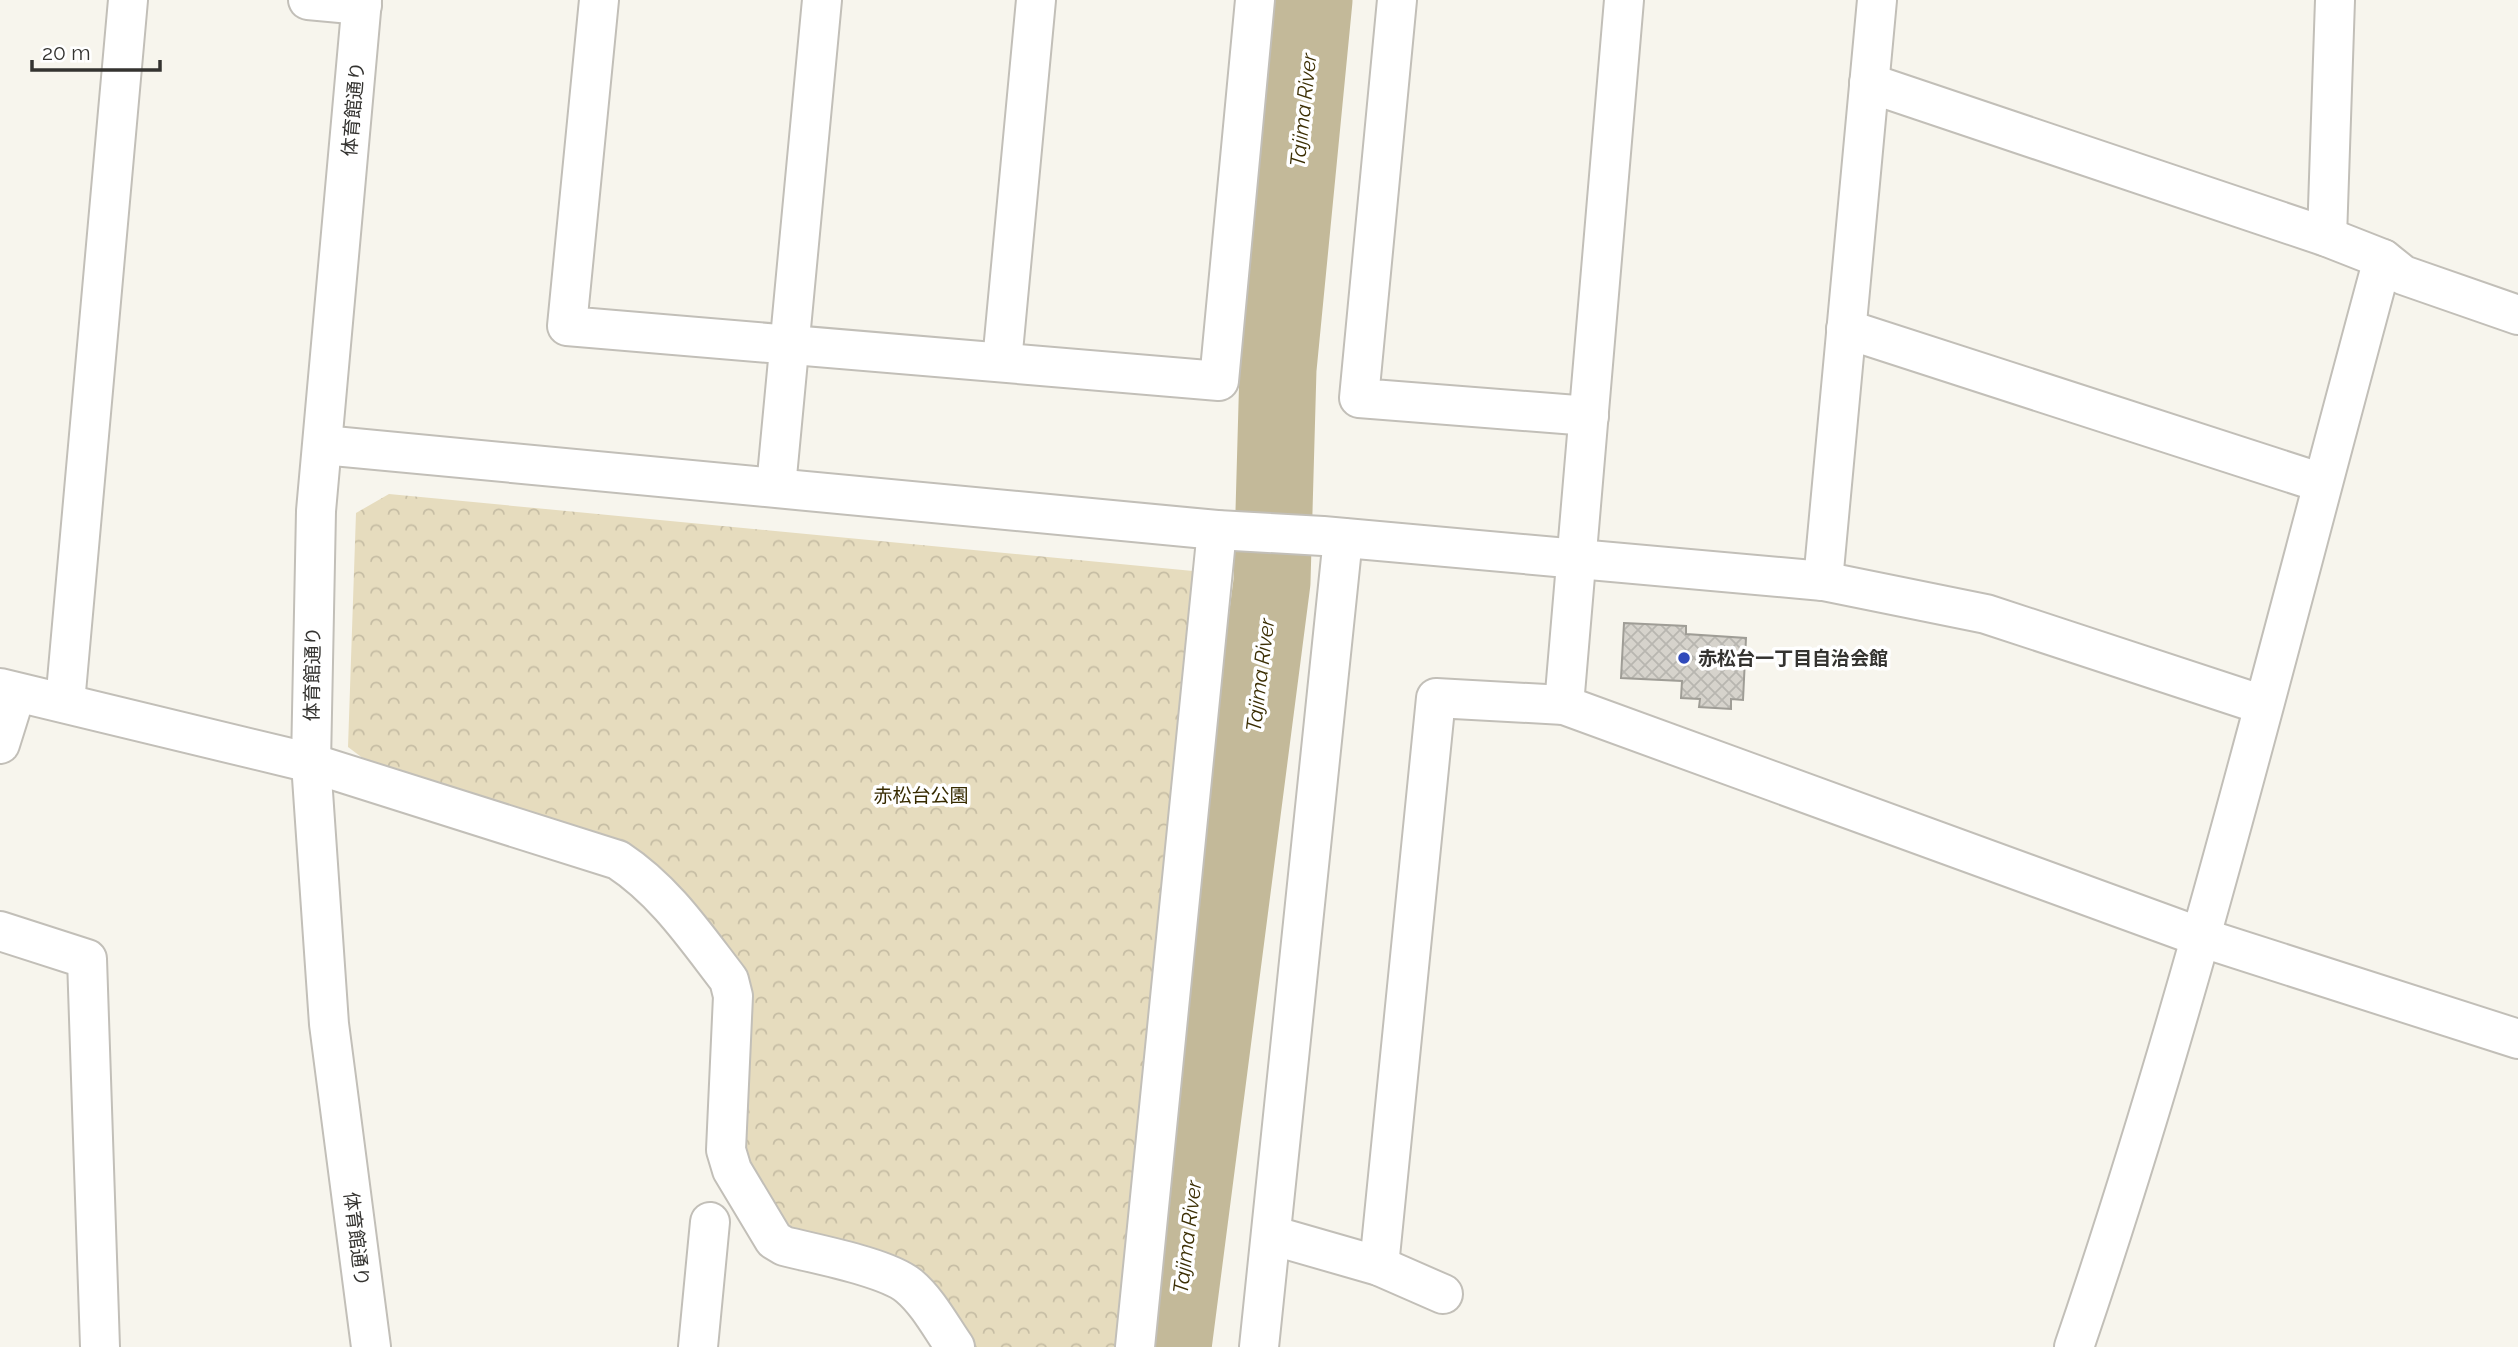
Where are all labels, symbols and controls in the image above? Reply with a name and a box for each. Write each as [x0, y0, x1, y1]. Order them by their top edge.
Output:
scale bar [32, 28, 159, 72]
text: 20 m [42, 40, 90, 65]
water label: Tajima River [1285, 51, 1321, 168]
street label: 体育館通り [338, 61, 368, 157]
water label: Tajima River [1241, 616, 1279, 733]
street label: 体育館通り [300, 626, 324, 722]
place label: 赤松台一丁目自治会館 [1698, 647, 1888, 669]
marker: 赤松台一丁目自治会館 [1676, 650, 1692, 666]
park label: 赤松台公園 [873, 784, 969, 806]
water label: Tajima River [1168, 1178, 1206, 1295]
street label: 体育館通り [340, 1191, 374, 1287]

